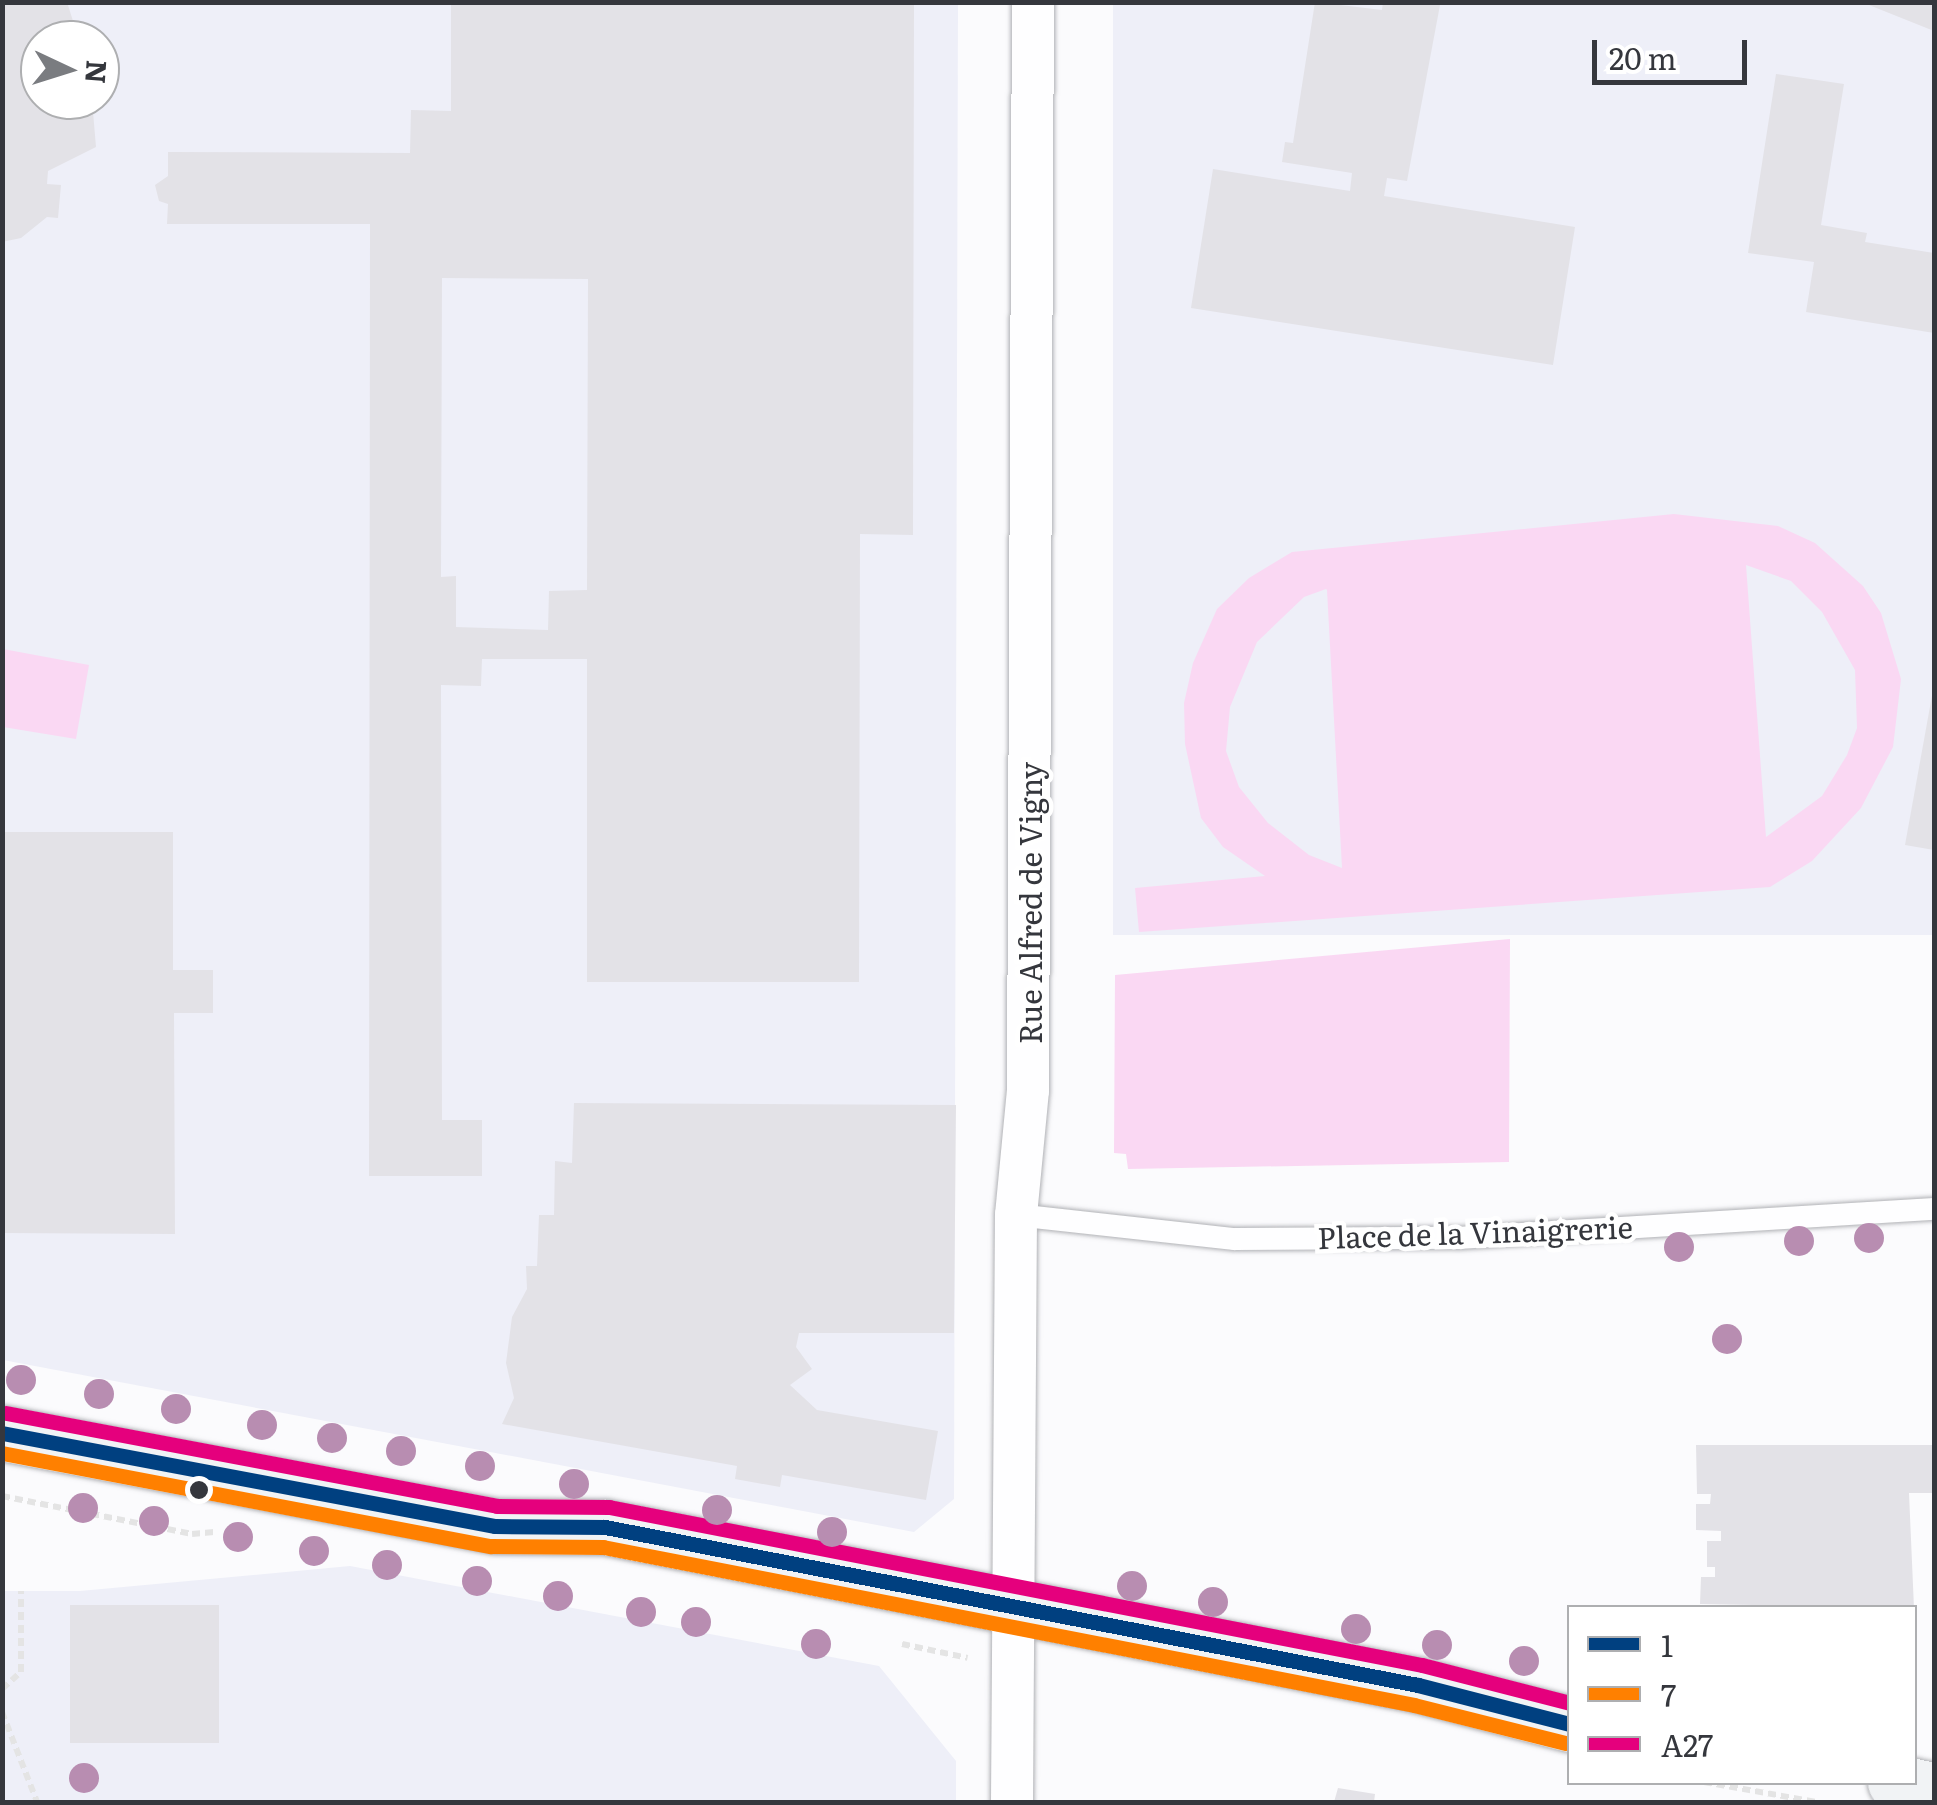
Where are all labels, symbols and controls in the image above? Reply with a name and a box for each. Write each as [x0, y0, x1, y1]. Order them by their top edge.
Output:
north arrow [20, 20, 120, 120]
scale bar [1597, 20, 1752, 82]
text: 20 m [1609, 35, 1677, 79]
text: N [76, 59, 120, 85]
street label: Rue Alfred de Vigny [1011, 762, 1047, 1044]
street label: Place de la Vinaigrerie [1317, 1208, 1633, 1254]
unlabelled marker [189, 1480, 209, 1500]
legend [1567, 1605, 1917, 1785]
text: 1 [1661, 1622, 1673, 1666]
text: 7 [1661, 1672, 1676, 1716]
text: A27 [1661, 1722, 1713, 1766]

